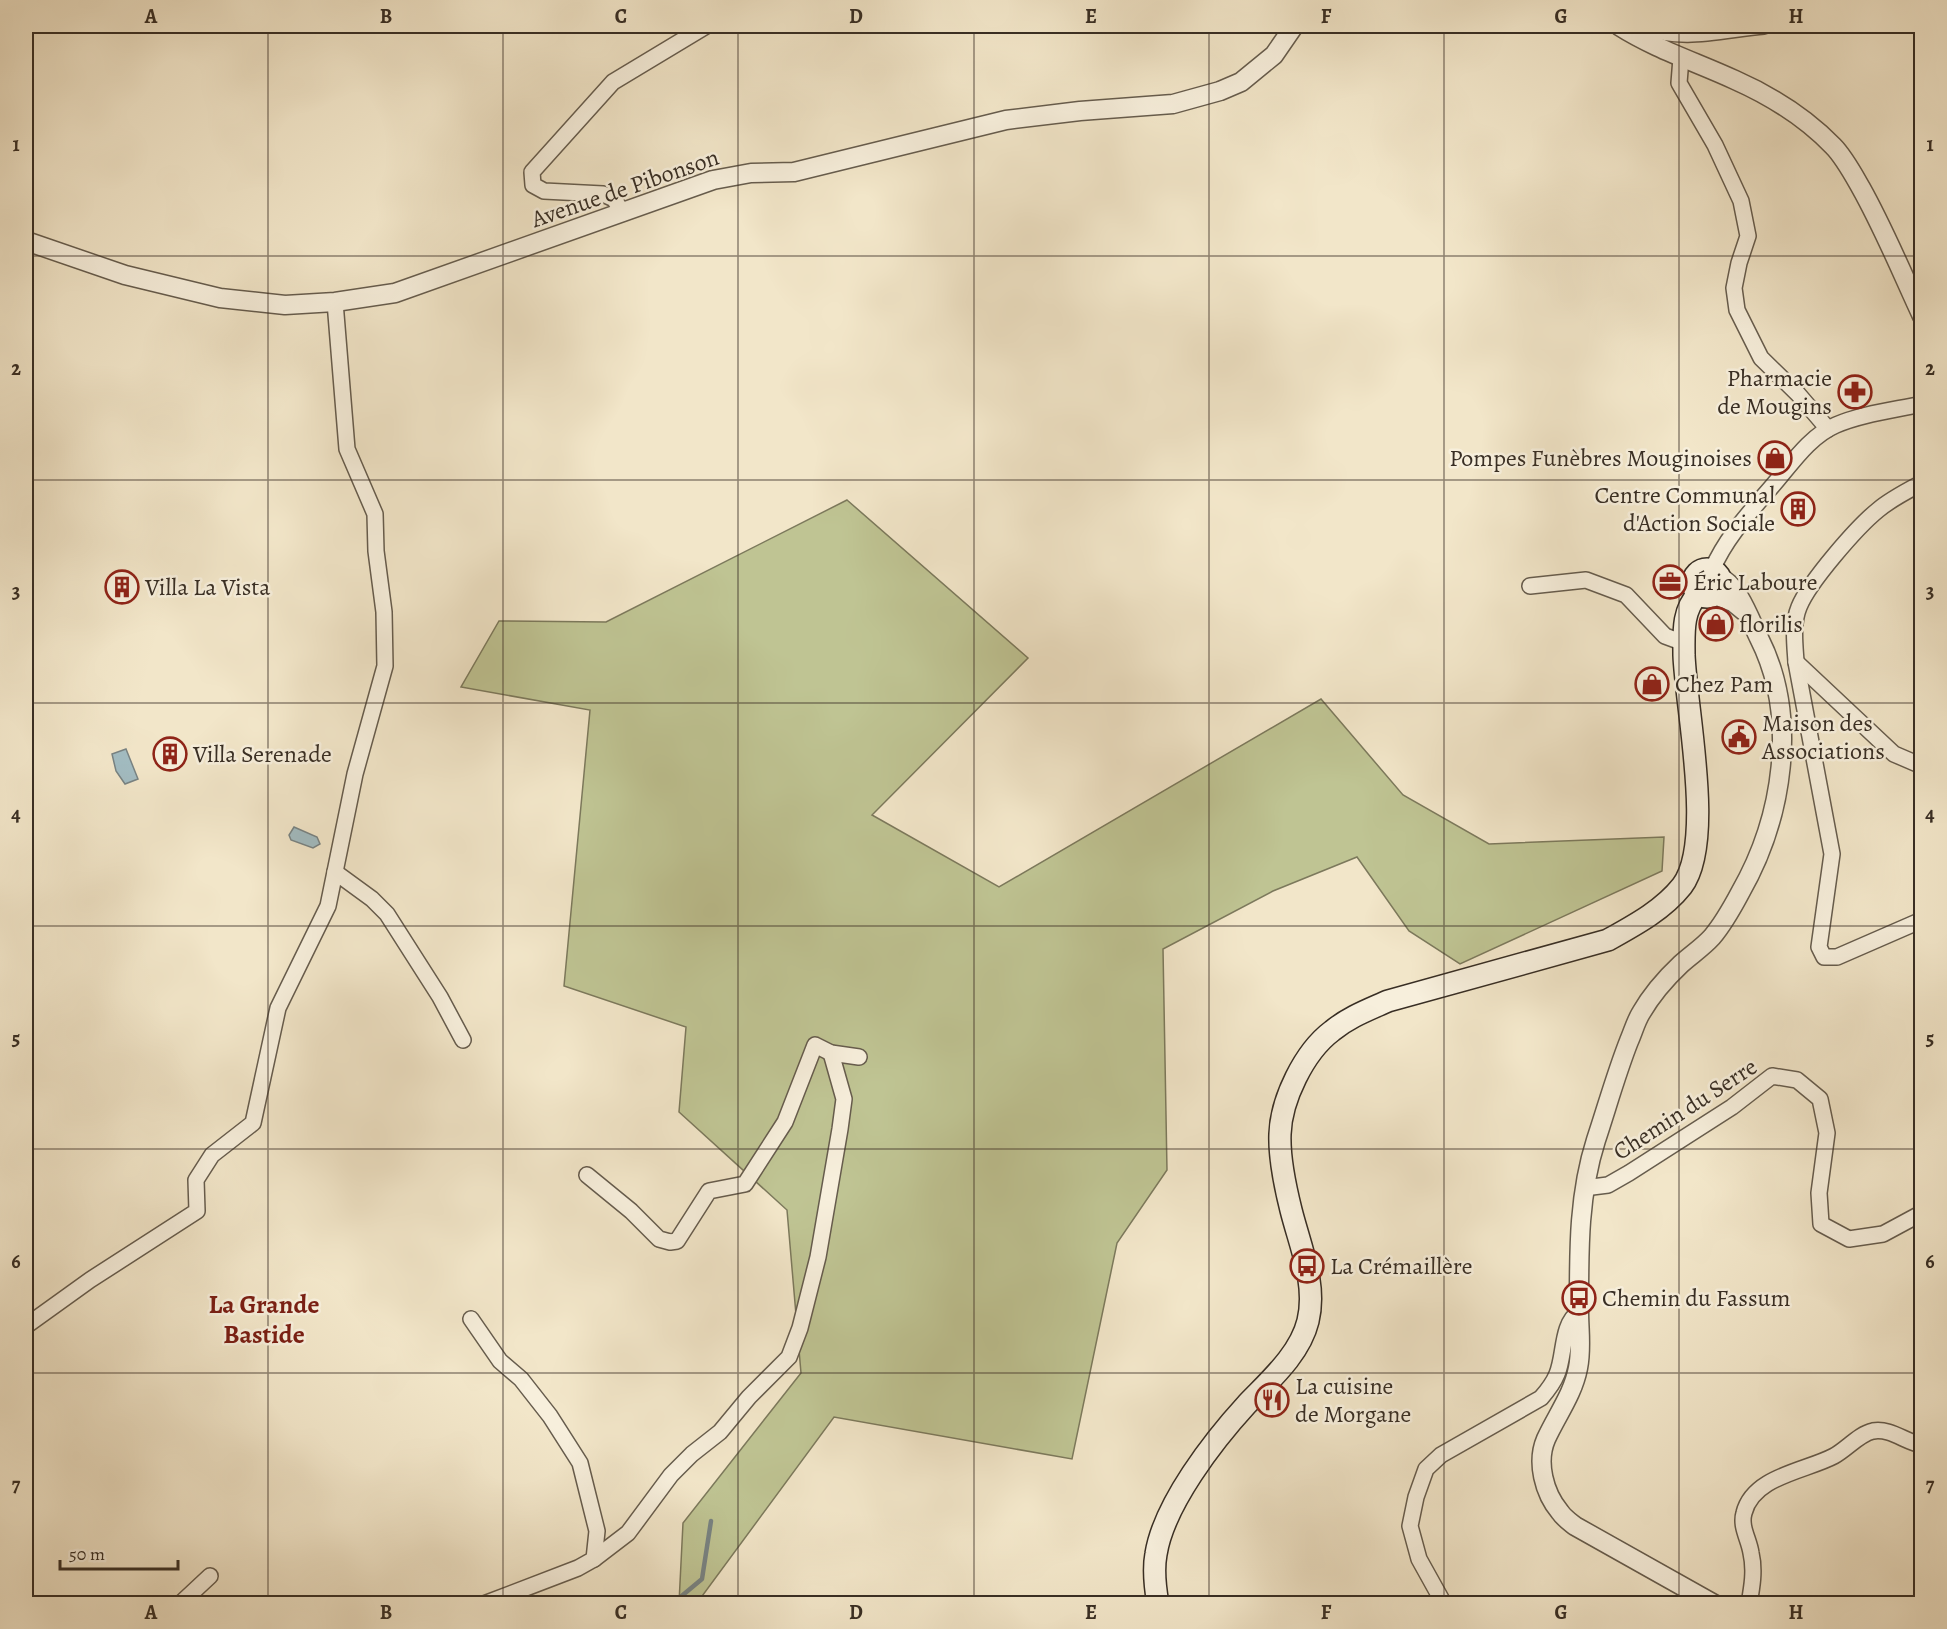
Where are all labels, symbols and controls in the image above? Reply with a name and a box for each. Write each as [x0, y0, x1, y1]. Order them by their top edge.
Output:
text: A [144, 3, 158, 30]
text: B [380, 3, 392, 30]
text: C [615, 3, 627, 30]
text: D [849, 3, 863, 30]
text: E [1085, 3, 1097, 30]
text: F [1321, 3, 1332, 30]
text: G [1554, 3, 1568, 30]
text: H [1789, 3, 1804, 30]
text: 1 [12, 131, 20, 158]
text: 1 [1926, 131, 1934, 158]
street label: Avenue de Pibonson [526, 141, 723, 235]
text: 2 [11, 355, 21, 382]
text: 2 [1925, 355, 1935, 382]
place label: Pharmacie de Mougins [1717, 362, 1832, 422]
pharmacy icon: Pharmacie de Mougins [1837, 374, 1873, 410]
shop icon: Pompes Funèbres Mouginoises [1757, 440, 1793, 476]
place label: Pompes Funèbres Mouginoises [1449, 442, 1752, 474]
place label: Centre Communal d'Action Sociale [1595, 479, 1775, 539]
building icon: Centre Communal d'Action Sociale [1780, 491, 1816, 527]
office icon: Éric Laboure [1652, 564, 1688, 600]
place label: Éric Laboure [1693, 566, 1818, 598]
building icon: Villa La Vista [104, 569, 140, 605]
place label: Villa La Vista [144, 571, 271, 603]
text: 3 [12, 578, 20, 605]
text: 3 [1926, 578, 1934, 605]
shop icon: florilis [1698, 606, 1734, 642]
place label: florilis [1739, 608, 1803, 640]
shop icon: Chez Pam [1634, 666, 1670, 702]
place label: Chez Pam [1675, 668, 1773, 700]
place label: Maison des Associations [1761, 707, 1885, 767]
public building icon: Maison des Associations [1721, 719, 1757, 755]
building icon: Villa Serenade [152, 736, 188, 772]
place label: Villa Serenade [192, 738, 332, 770]
text: 4 [11, 801, 21, 828]
text: 4 [1925, 801, 1935, 828]
text: 5 [12, 1025, 20, 1052]
text: 5 [1926, 1025, 1934, 1052]
street label: Chemin du Serre [1607, 1050, 1763, 1168]
text: 6 [11, 1248, 21, 1275]
bus stop icon: La Crémaillère [1289, 1248, 1325, 1284]
text: 6 [1925, 1248, 1935, 1275]
place label: La Crémaillère [1330, 1250, 1472, 1282]
bus stop icon: Chemin du Fassum [1561, 1280, 1597, 1316]
place label: Chemin du Fassum [1602, 1282, 1791, 1314]
district label: La Grande Bastide [209, 1287, 319, 1352]
place label: La cuisine de Morgane [1295, 1370, 1411, 1430]
restaurant icon: La cuisine de Morgane [1254, 1382, 1290, 1418]
text: 7 [12, 1471, 21, 1498]
text: 7 [1926, 1471, 1935, 1498]
scale bar [60, 1533, 178, 1571]
text: 50 m [69, 1542, 105, 1566]
text: A [144, 1599, 158, 1626]
text: B [380, 1599, 392, 1626]
text: C [615, 1599, 627, 1626]
text: D [849, 1599, 863, 1626]
text: E [1085, 1599, 1097, 1626]
text: F [1321, 1599, 1332, 1626]
text: G [1554, 1599, 1568, 1626]
text: H [1789, 1599, 1804, 1626]

